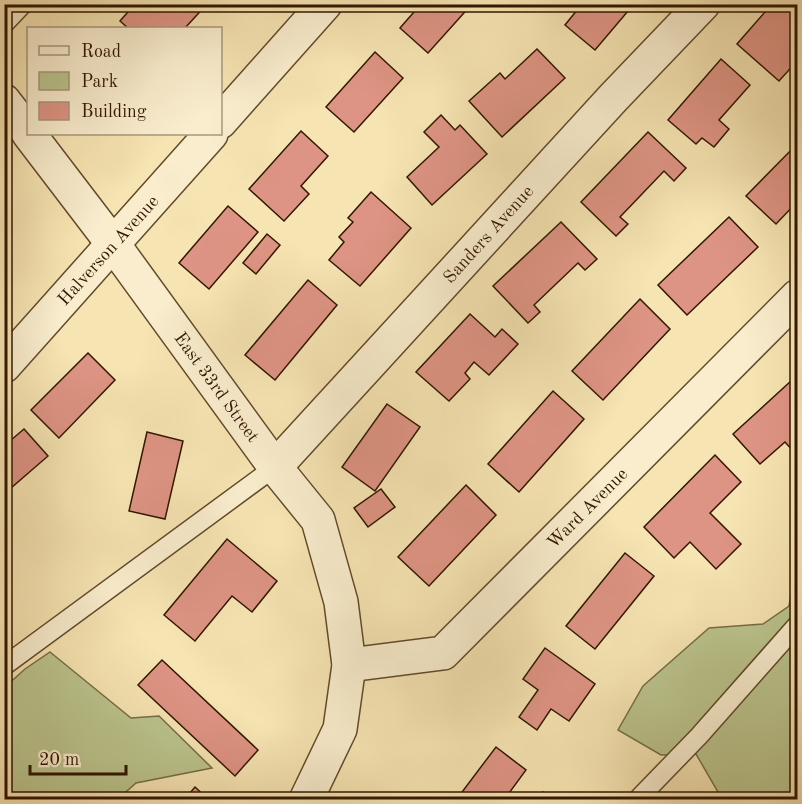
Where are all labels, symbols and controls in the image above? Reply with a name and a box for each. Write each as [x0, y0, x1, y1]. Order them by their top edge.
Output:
legend [27, 27, 222, 135]
text: Road [81, 43, 121, 61]
text: Park [81, 73, 118, 91]
text: Building [81, 103, 147, 121]
street label: Sanders Avenue [440, 182, 537, 287]
street label: Halverson Avenue [55, 192, 163, 309]
street label: East 33rd Street [170, 329, 262, 446]
street label: Ward Avenue [544, 465, 631, 552]
scale bar [30, 738, 126, 776]
text: 20 m [39, 751, 79, 769]

